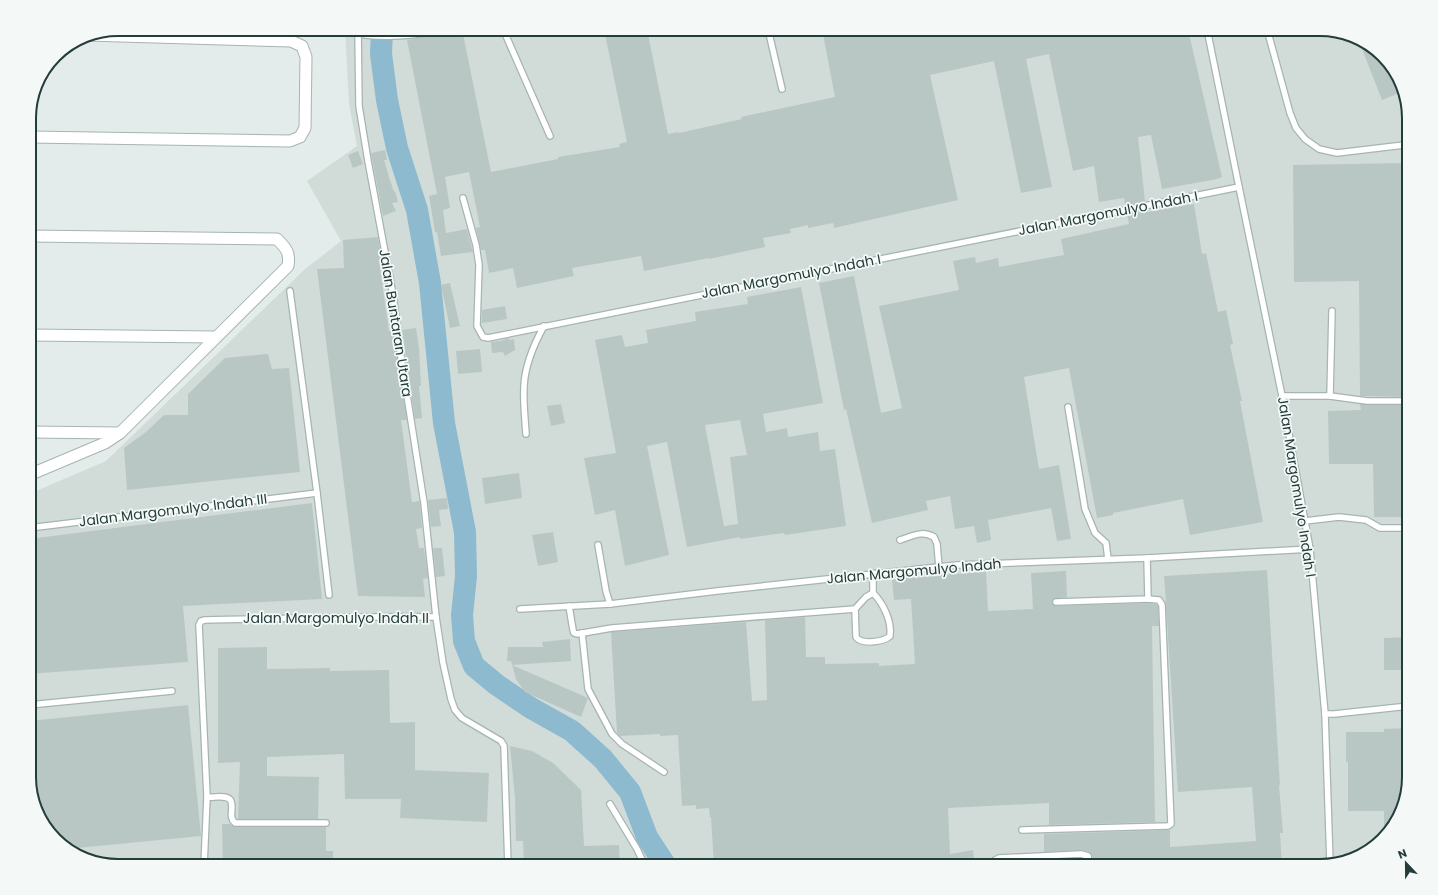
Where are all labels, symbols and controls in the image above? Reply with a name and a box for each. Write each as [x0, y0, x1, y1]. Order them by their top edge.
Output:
street label: Jalan Margomulyo Indah I [1017, 186, 1199, 240]
street label: Jalan Buntaran Utara [374, 248, 418, 398]
street label: Jalan Margomulyo Indah I [700, 249, 882, 303]
street label: Jalan Margomulyo Indah I [1273, 395, 1321, 579]
street label: Jalan Margomulyo Indah III [78, 489, 268, 531]
street label: Jalan Margomulyo Indah [826, 553, 1002, 589]
street label: Jalan Margomulyo Indah II [243, 608, 429, 628]
north arrow [1386, 843, 1426, 883]
text: N [1395, 845, 1409, 863]

